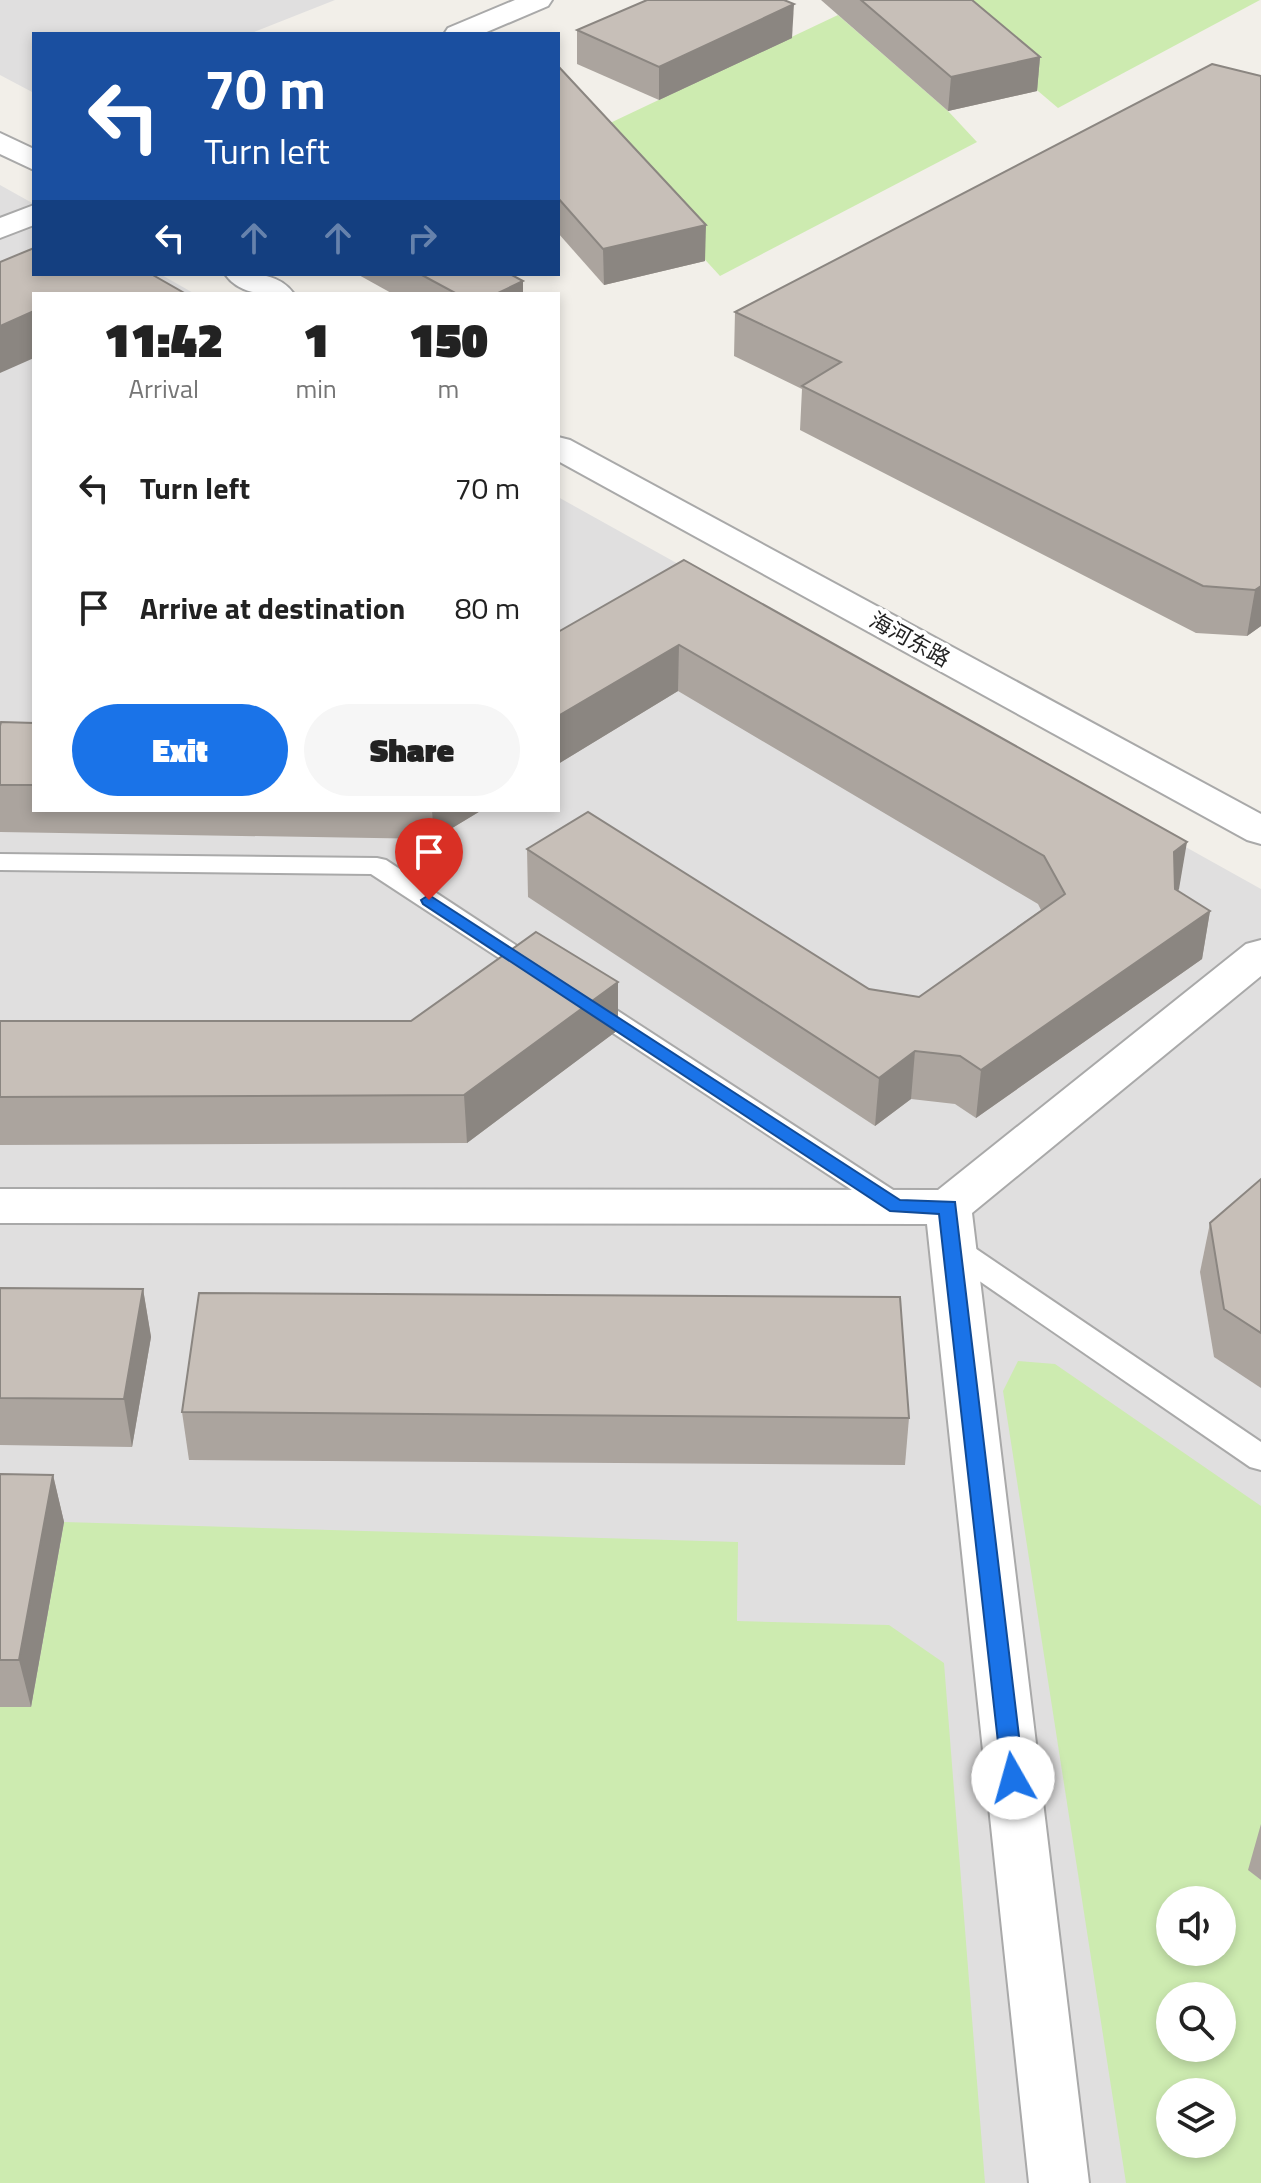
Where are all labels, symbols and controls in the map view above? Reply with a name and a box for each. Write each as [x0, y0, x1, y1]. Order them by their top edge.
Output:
text: 70 m [204, 46, 326, 131]
icon: left [72, 64, 176, 168]
text: Turn left [204, 123, 330, 178]
icon: left [148, 216, 192, 260]
icon: ahead [232, 216, 276, 260]
icon: ahead [316, 216, 360, 260]
icon: right [400, 216, 444, 260]
text: 11:42 [104, 303, 223, 376]
text: 1 [303, 303, 329, 376]
text: 150 [409, 303, 488, 376]
text: Arrival [128, 369, 199, 408]
text: min [295, 369, 337, 408]
text: m [438, 369, 459, 408]
text: Turn left [140, 465, 250, 511]
text: 70 m [455, 465, 520, 511]
icon: left [72, 466, 116, 510]
text: Arrive at destination [140, 585, 405, 631]
text: 80 m [455, 585, 520, 631]
icon: arrive [72, 586, 116, 630]
street label: 海河东路 [863, 603, 957, 675]
button: Exit [72, 704, 288, 796]
button: Share [304, 704, 520, 796]
pin [395, 818, 463, 900]
icon: arrive [407, 830, 451, 874]
position arrow [971, 1736, 1055, 1820]
map controls [1156, 1886, 1236, 2158]
button: sound [1156, 1886, 1236, 1966]
button: search [1156, 1982, 1236, 2062]
button: layers [1156, 2078, 1236, 2158]

